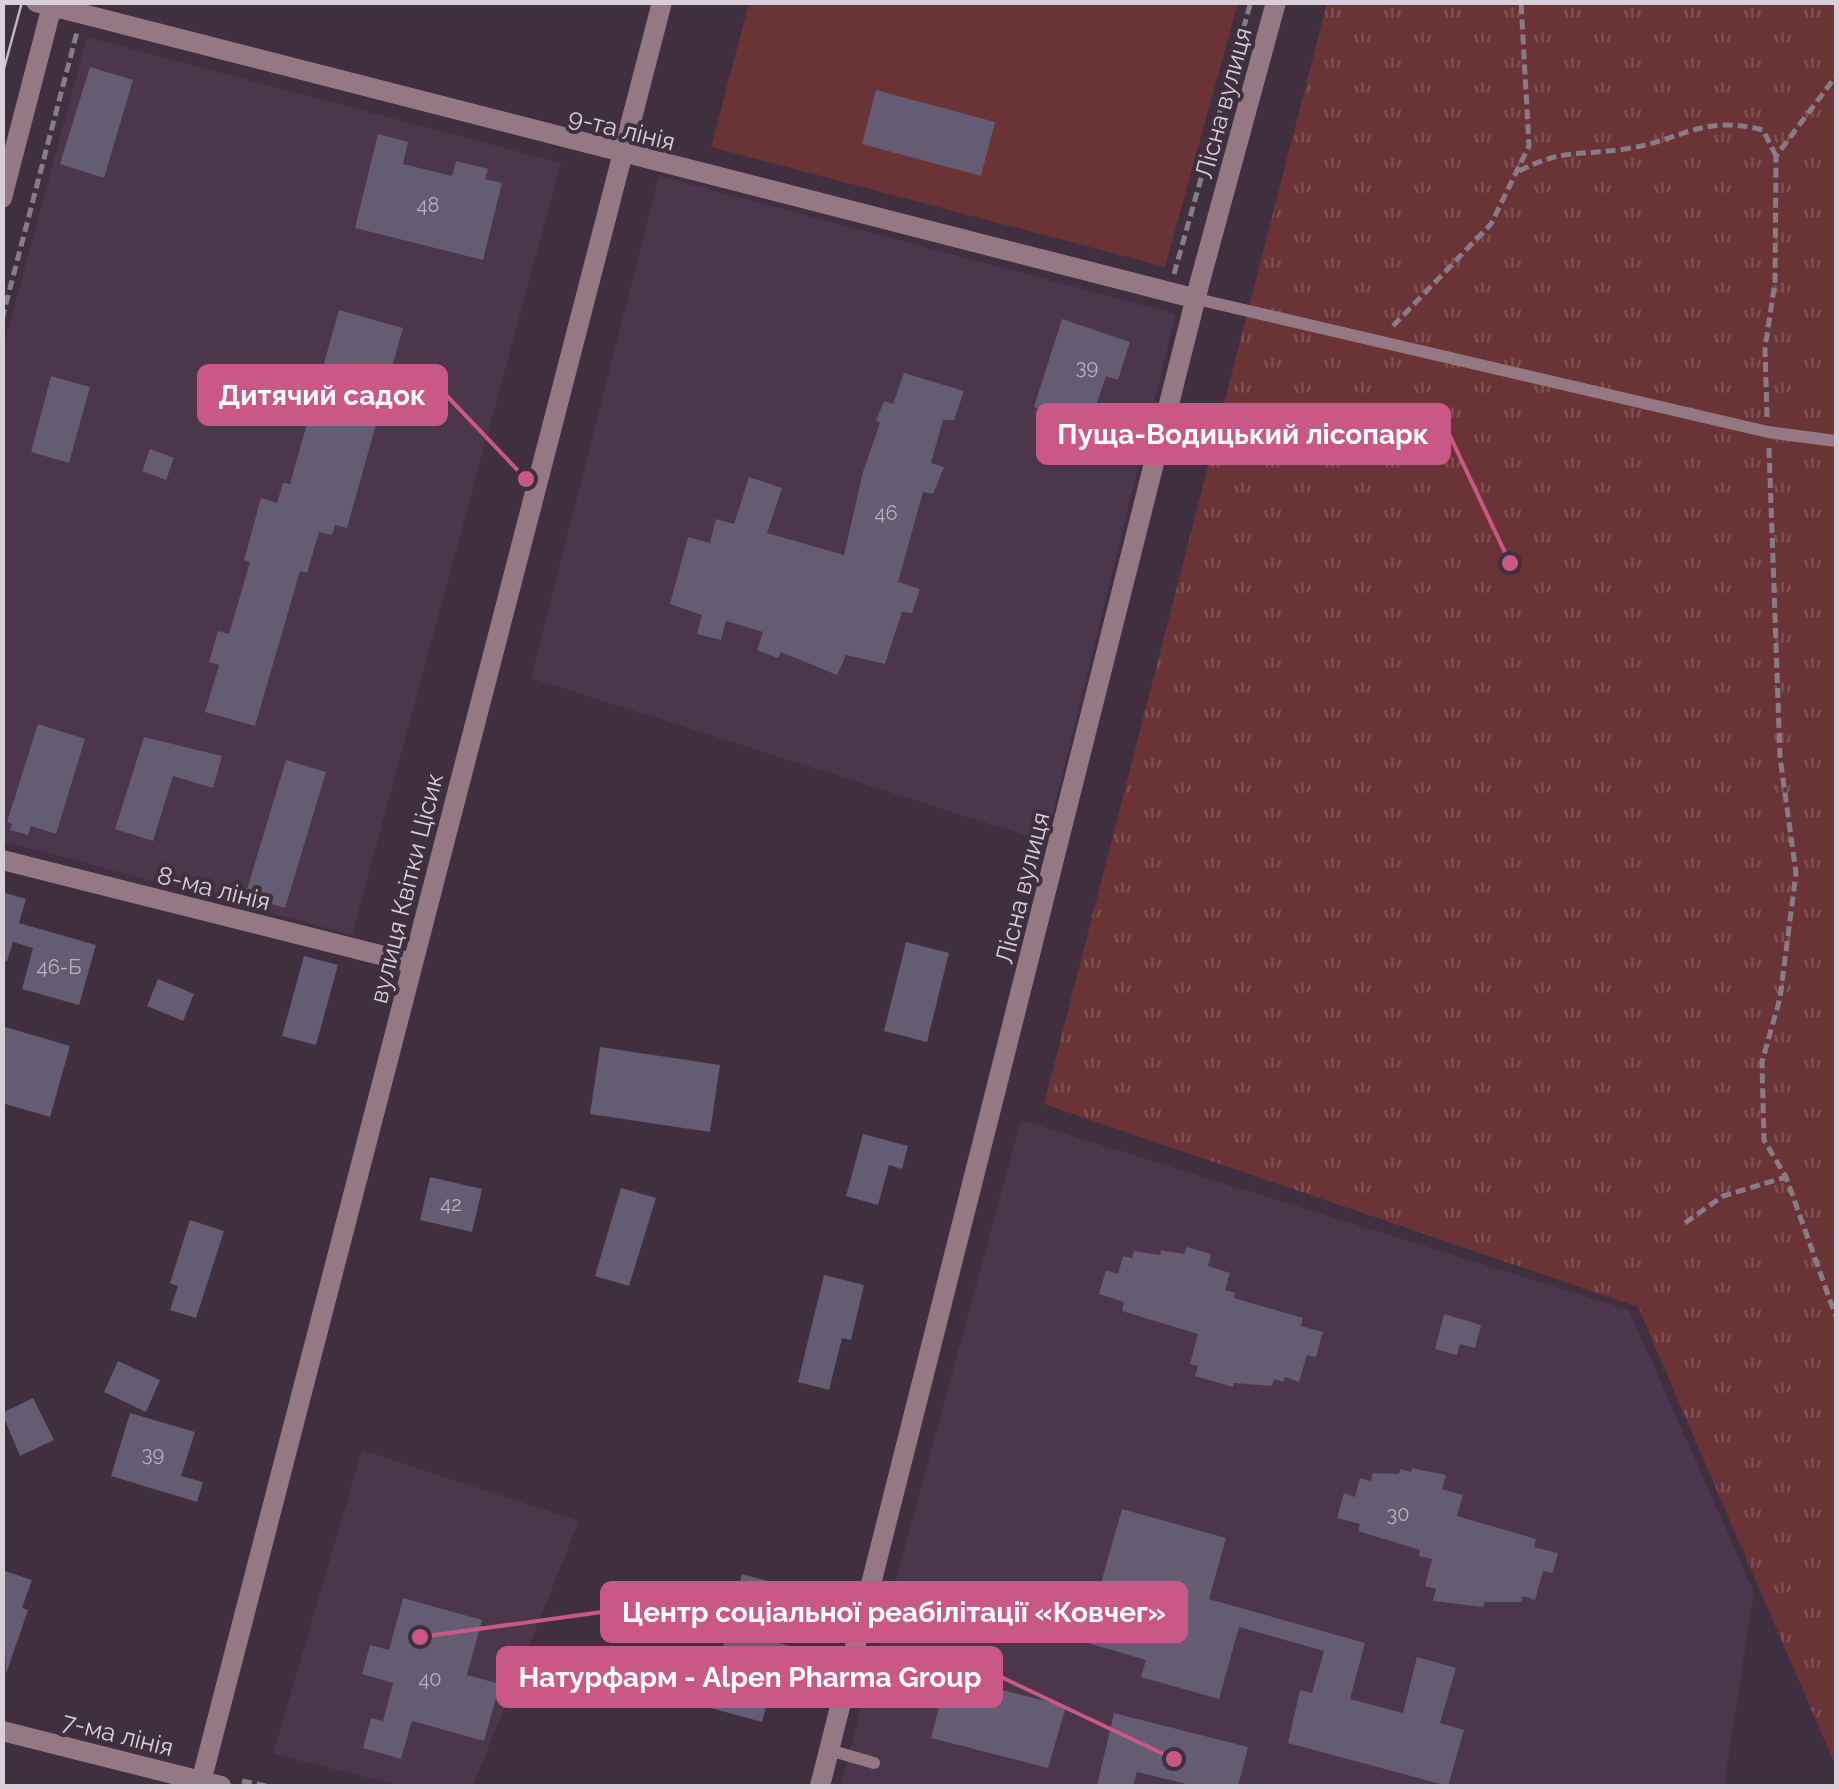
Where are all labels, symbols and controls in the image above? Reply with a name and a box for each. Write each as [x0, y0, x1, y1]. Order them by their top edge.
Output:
street label: Лісна вулиця [1188, 24, 1258, 182]
street label: 9-та лінія [566, 101, 678, 157]
house number: 48 [417, 193, 439, 217]
house number: 39 [1076, 355, 1098, 379]
callout: Дитячий садок [199, 366, 446, 424]
text: Дитячий садок [218, 379, 426, 412]
callout: Пуща-Водицький лісопарк [1038, 405, 1449, 463]
text: Пуща-Водицький лісопарк [1057, 418, 1429, 451]
house number: 46 [875, 501, 897, 525]
street label: вулиця Квітки Цісик [363, 770, 449, 1006]
street label: Лісна вулиця [989, 809, 1055, 967]
street label: 8-ма лінія [154, 859, 274, 917]
house number: 46-Б [37, 955, 81, 979]
house number: 42 [440, 1192, 462, 1216]
house number: 39 [142, 1442, 164, 1466]
house number: 30 [1387, 1502, 1409, 1526]
callout: Центр соціальної реабілітації «Ковчег» [602, 1583, 1186, 1641]
text: Центр соціальної реабілітації «Ковчег» [622, 1596, 1166, 1629]
callout: Натурфарм - Alpen Pharma Group [498, 1648, 1001, 1706]
text: Натурфарм - Alpen Pharma Group [519, 1661, 981, 1694]
house number: 40 [418, 1667, 442, 1691]
street label: 7-ма лінія [59, 1706, 177, 1762]

